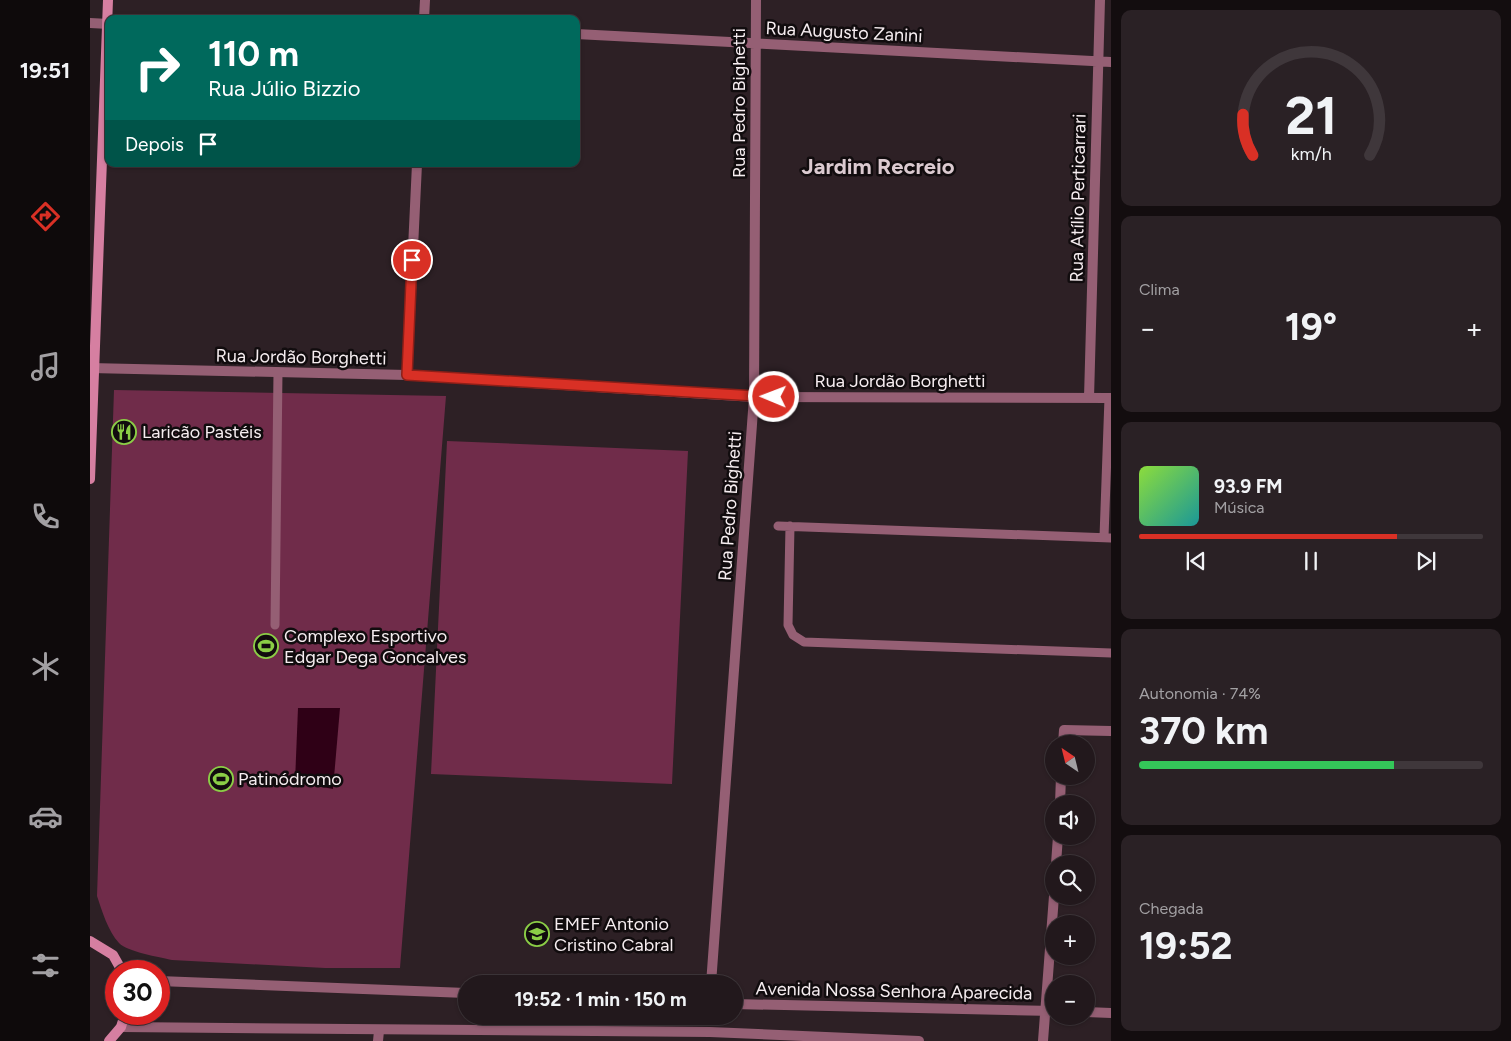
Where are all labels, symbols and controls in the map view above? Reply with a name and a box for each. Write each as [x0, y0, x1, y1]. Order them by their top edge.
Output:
street label: Rua Augusto Zanini [765, 17, 923, 47]
street label: Rua Pedro Bighetti [728, 28, 750, 178]
text: 110 m [208, 33, 299, 75]
icon: right [125, 35, 190, 100]
text: 19:51 [20, 57, 70, 84]
text: Rua Júlio Bizzio [208, 75, 360, 102]
text: 21 [1285, 85, 1337, 147]
street label: Rua Atílio Perticarrari [1066, 113, 1090, 283]
icon: arrive [194, 130, 222, 158]
text: Depois [125, 133, 184, 156]
text: km/h [1291, 143, 1331, 164]
district label: Jardim Recreio [802, 153, 955, 180]
icon: directions [28, 199, 63, 234]
pin [391, 239, 433, 281]
icon: arrive [398, 246, 426, 274]
text: Clima [1139, 280, 1180, 299]
text: 19° [1285, 304, 1337, 350]
text: − [1139, 311, 1156, 345]
text: + [1466, 311, 1483, 345]
street label: Rua Jordão Borghetti [215, 345, 387, 369]
icon: music [28, 349, 63, 384]
position arrow [747, 370, 799, 422]
street label: Rua Jordão Borghetti [814, 370, 986, 392]
restaurant icon: Laricão Pastéis [111, 419, 137, 445]
place label: Laricão Pastéis [142, 421, 262, 443]
street label: Rua Pedro Bighetti [714, 430, 746, 582]
text: 93.9 FM [1214, 475, 1283, 498]
text: Música [1214, 498, 1264, 517]
icon: phone [28, 499, 63, 534]
icon: previous [1182, 547, 1210, 575]
icon: pause [1297, 547, 1325, 575]
icon: next [1412, 547, 1440, 575]
place label: Complexo Esportivo Edgar Dega Goncalves [284, 625, 466, 668]
sports icon: Complexo Esportivo Edgar Dega Goncalves [253, 633, 279, 659]
icon: climate [28, 649, 63, 684]
text: Autonomia · 74% [1139, 684, 1261, 703]
text: 370 km [1139, 708, 1269, 754]
north arrow [1045, 735, 1095, 785]
map controls [1045, 735, 1095, 1025]
sports icon: Patinódromo [208, 766, 234, 792]
place label: Patinódromo [238, 768, 342, 790]
button: sound [1045, 795, 1095, 845]
icon: car [28, 799, 63, 834]
button: search [1045, 855, 1095, 905]
text: Chegada [1139, 899, 1203, 918]
place label: EMEF Antonio Cristino Cabral [554, 913, 673, 956]
button: + [1045, 915, 1095, 965]
school or university icon: EMEF Antonio Cristino Cabral [524, 921, 550, 947]
text: 19:52 [1139, 923, 1233, 969]
icon: filters [28, 948, 63, 983]
speed limit sign: 30 [105, 960, 170, 1025]
button: − [1045, 975, 1095, 1025]
street label: Avenida Nossa Senhora Aparecida [755, 978, 1033, 1004]
text: 19:52 · 1 min · 150 m [514, 988, 687, 1011]

